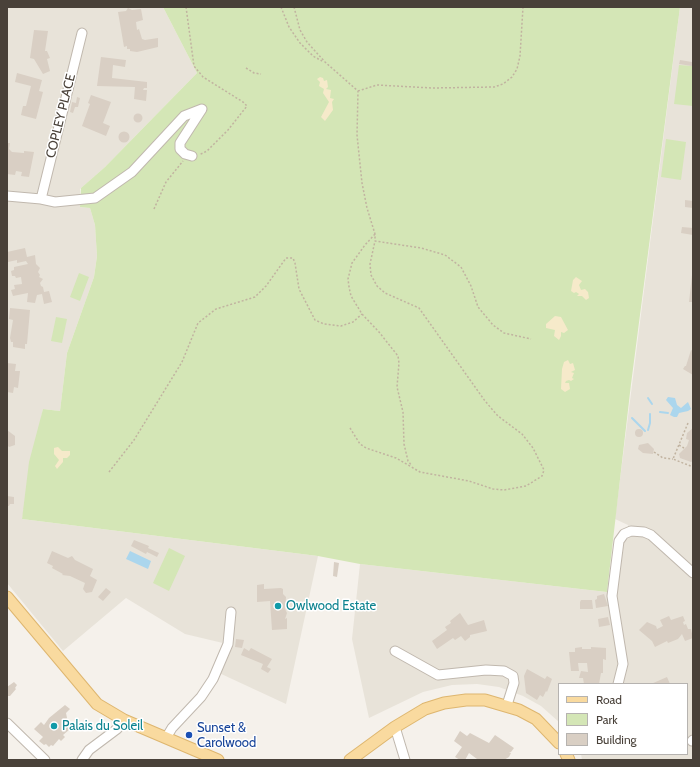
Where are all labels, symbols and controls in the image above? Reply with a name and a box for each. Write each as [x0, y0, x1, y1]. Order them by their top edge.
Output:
street label: COPLEY PLACE [43, 72, 79, 160]
place label: Owlwood Estate [286, 598, 376, 614]
marker: Owlwood Estate [273, 601, 283, 611]
legend [558, 683, 688, 755]
text: Road [596, 692, 622, 707]
text: Park [596, 712, 618, 727]
place label: Palais du Soleil [62, 718, 143, 734]
place label: Sunset & Carolwood [197, 720, 256, 751]
marker: Palais du Soleil [49, 721, 59, 731]
marker: Sunset & Carolwood [184, 730, 194, 740]
text: Building [596, 732, 637, 747]

